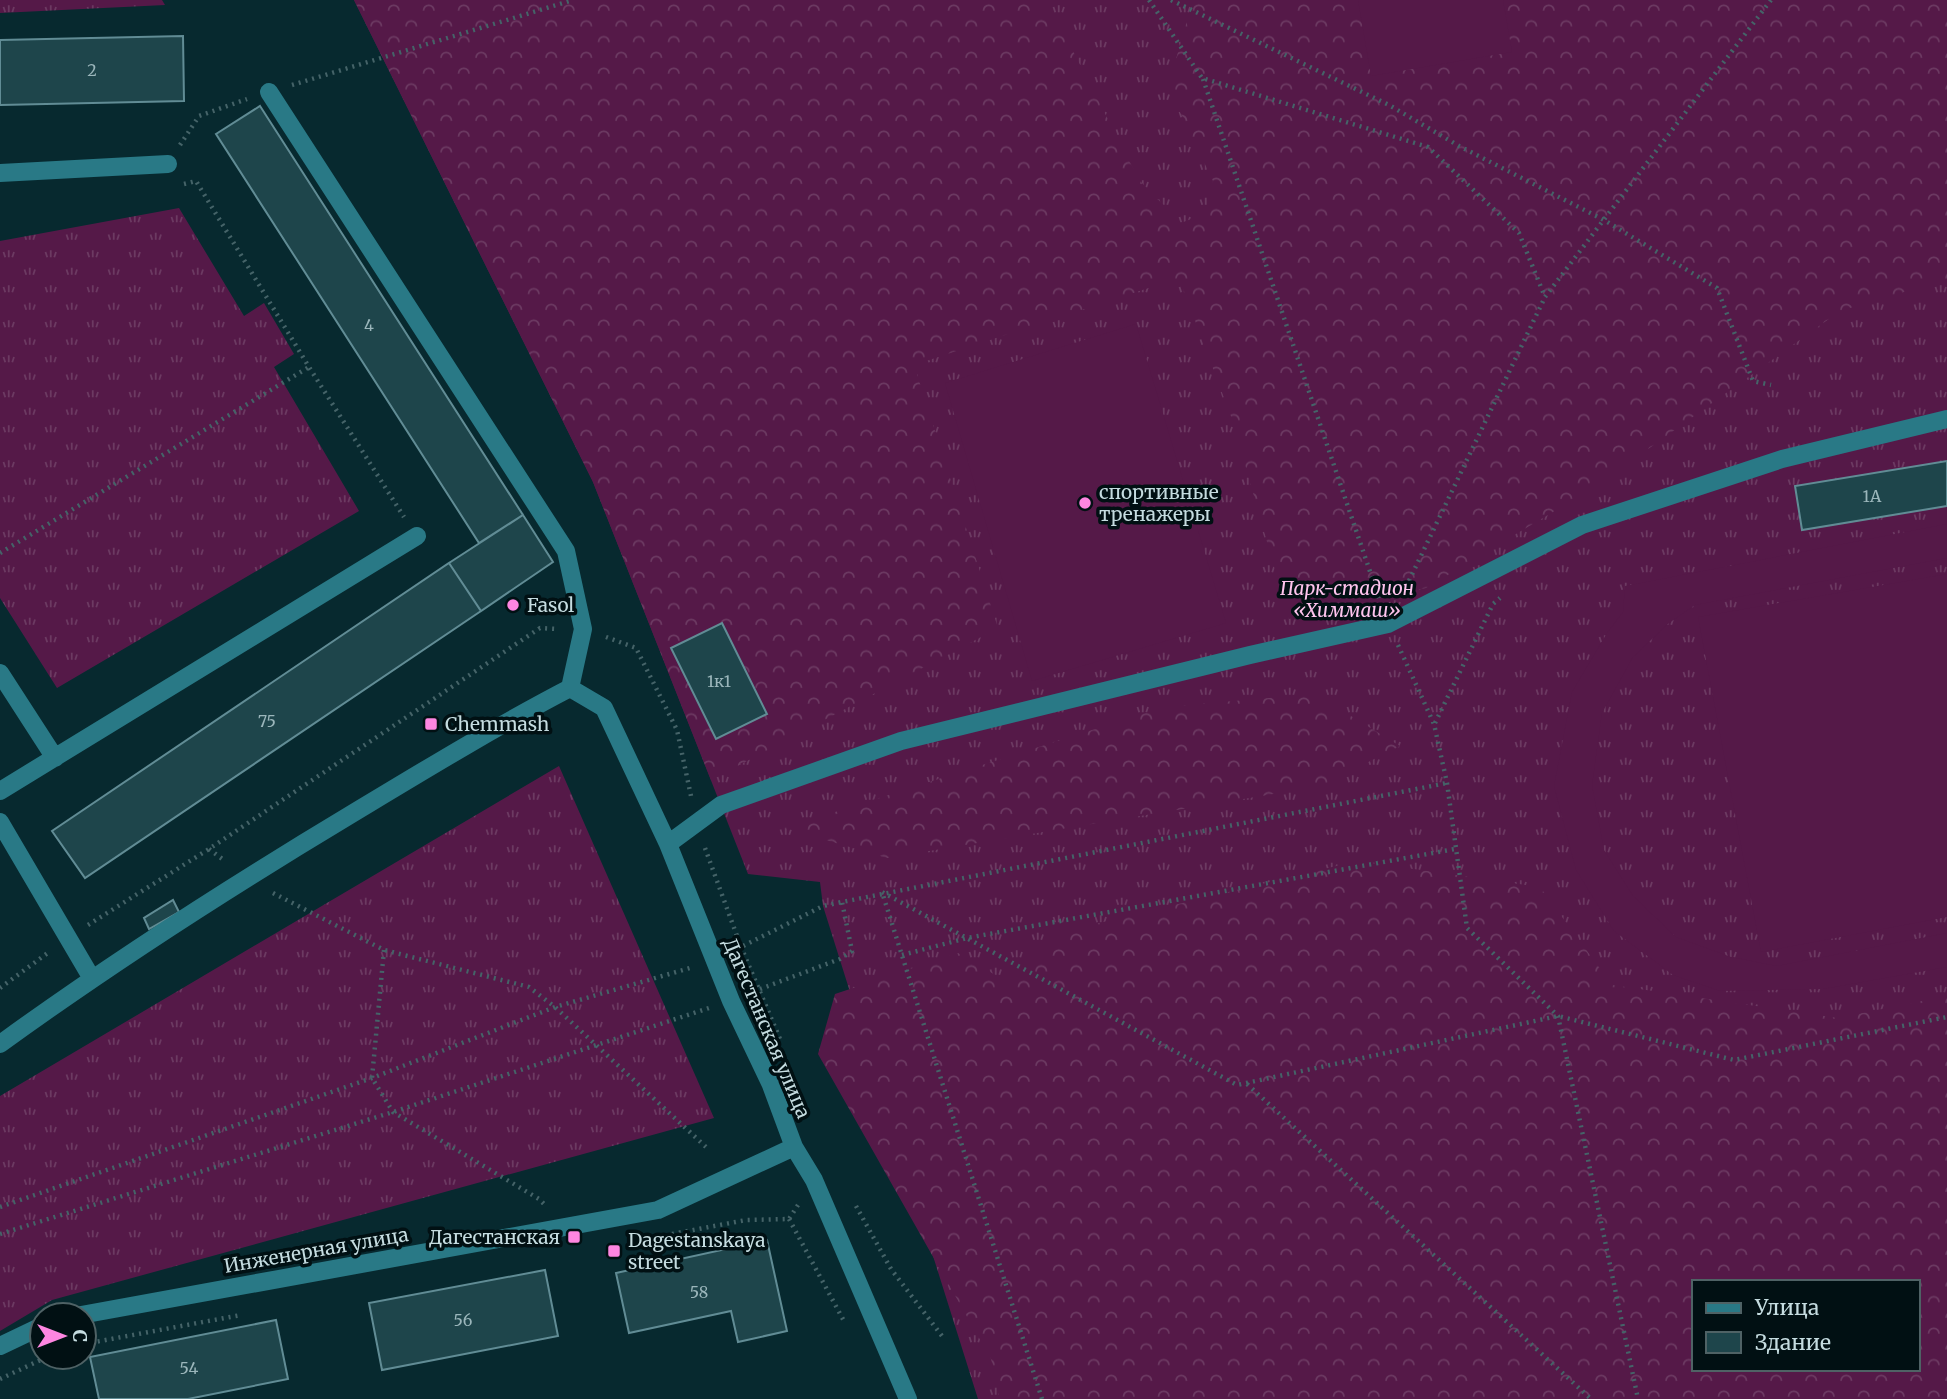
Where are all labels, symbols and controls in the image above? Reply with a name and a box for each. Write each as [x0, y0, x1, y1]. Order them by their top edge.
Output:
house number: 2 [87, 60, 97, 80]
house number: 4 [364, 315, 374, 335]
place label: спортивные тренажеры [1099, 480, 1219, 526]
house number: 1А [1863, 486, 1882, 506]
marker: спортивные тренажеры [1077, 495, 1093, 511]
park label: Парк-стадион «Химмаш» [1280, 576, 1414, 622]
place label: Fasol [527, 593, 574, 617]
marker: Fasol [505, 597, 521, 613]
house number: 1к1 [707, 671, 731, 691]
house number: 75 [258, 711, 276, 731]
place label: Chemmash [445, 712, 550, 736]
marker: Chemmash [423, 716, 439, 732]
street label: Дагестанская улица [718, 934, 816, 1122]
street label: Инженерная улица [222, 1222, 410, 1278]
place label: Дагестанская [429, 1225, 560, 1249]
place label: Dagestanskaya street [628, 1228, 766, 1274]
marker: Дагестанская [566, 1229, 582, 1245]
marker: Dagestanskaya street [606, 1243, 622, 1259]
legend [1692, 1280, 1919, 1371]
house number: 58 [690, 1282, 708, 1302]
text: Улица [1754, 1294, 1819, 1321]
north arrow [28, 1301, 98, 1371]
house number: 56 [454, 1310, 473, 1330]
text: Здание [1755, 1329, 1831, 1356]
text: С [68, 1330, 92, 1342]
house number: 54 [180, 1358, 199, 1378]

